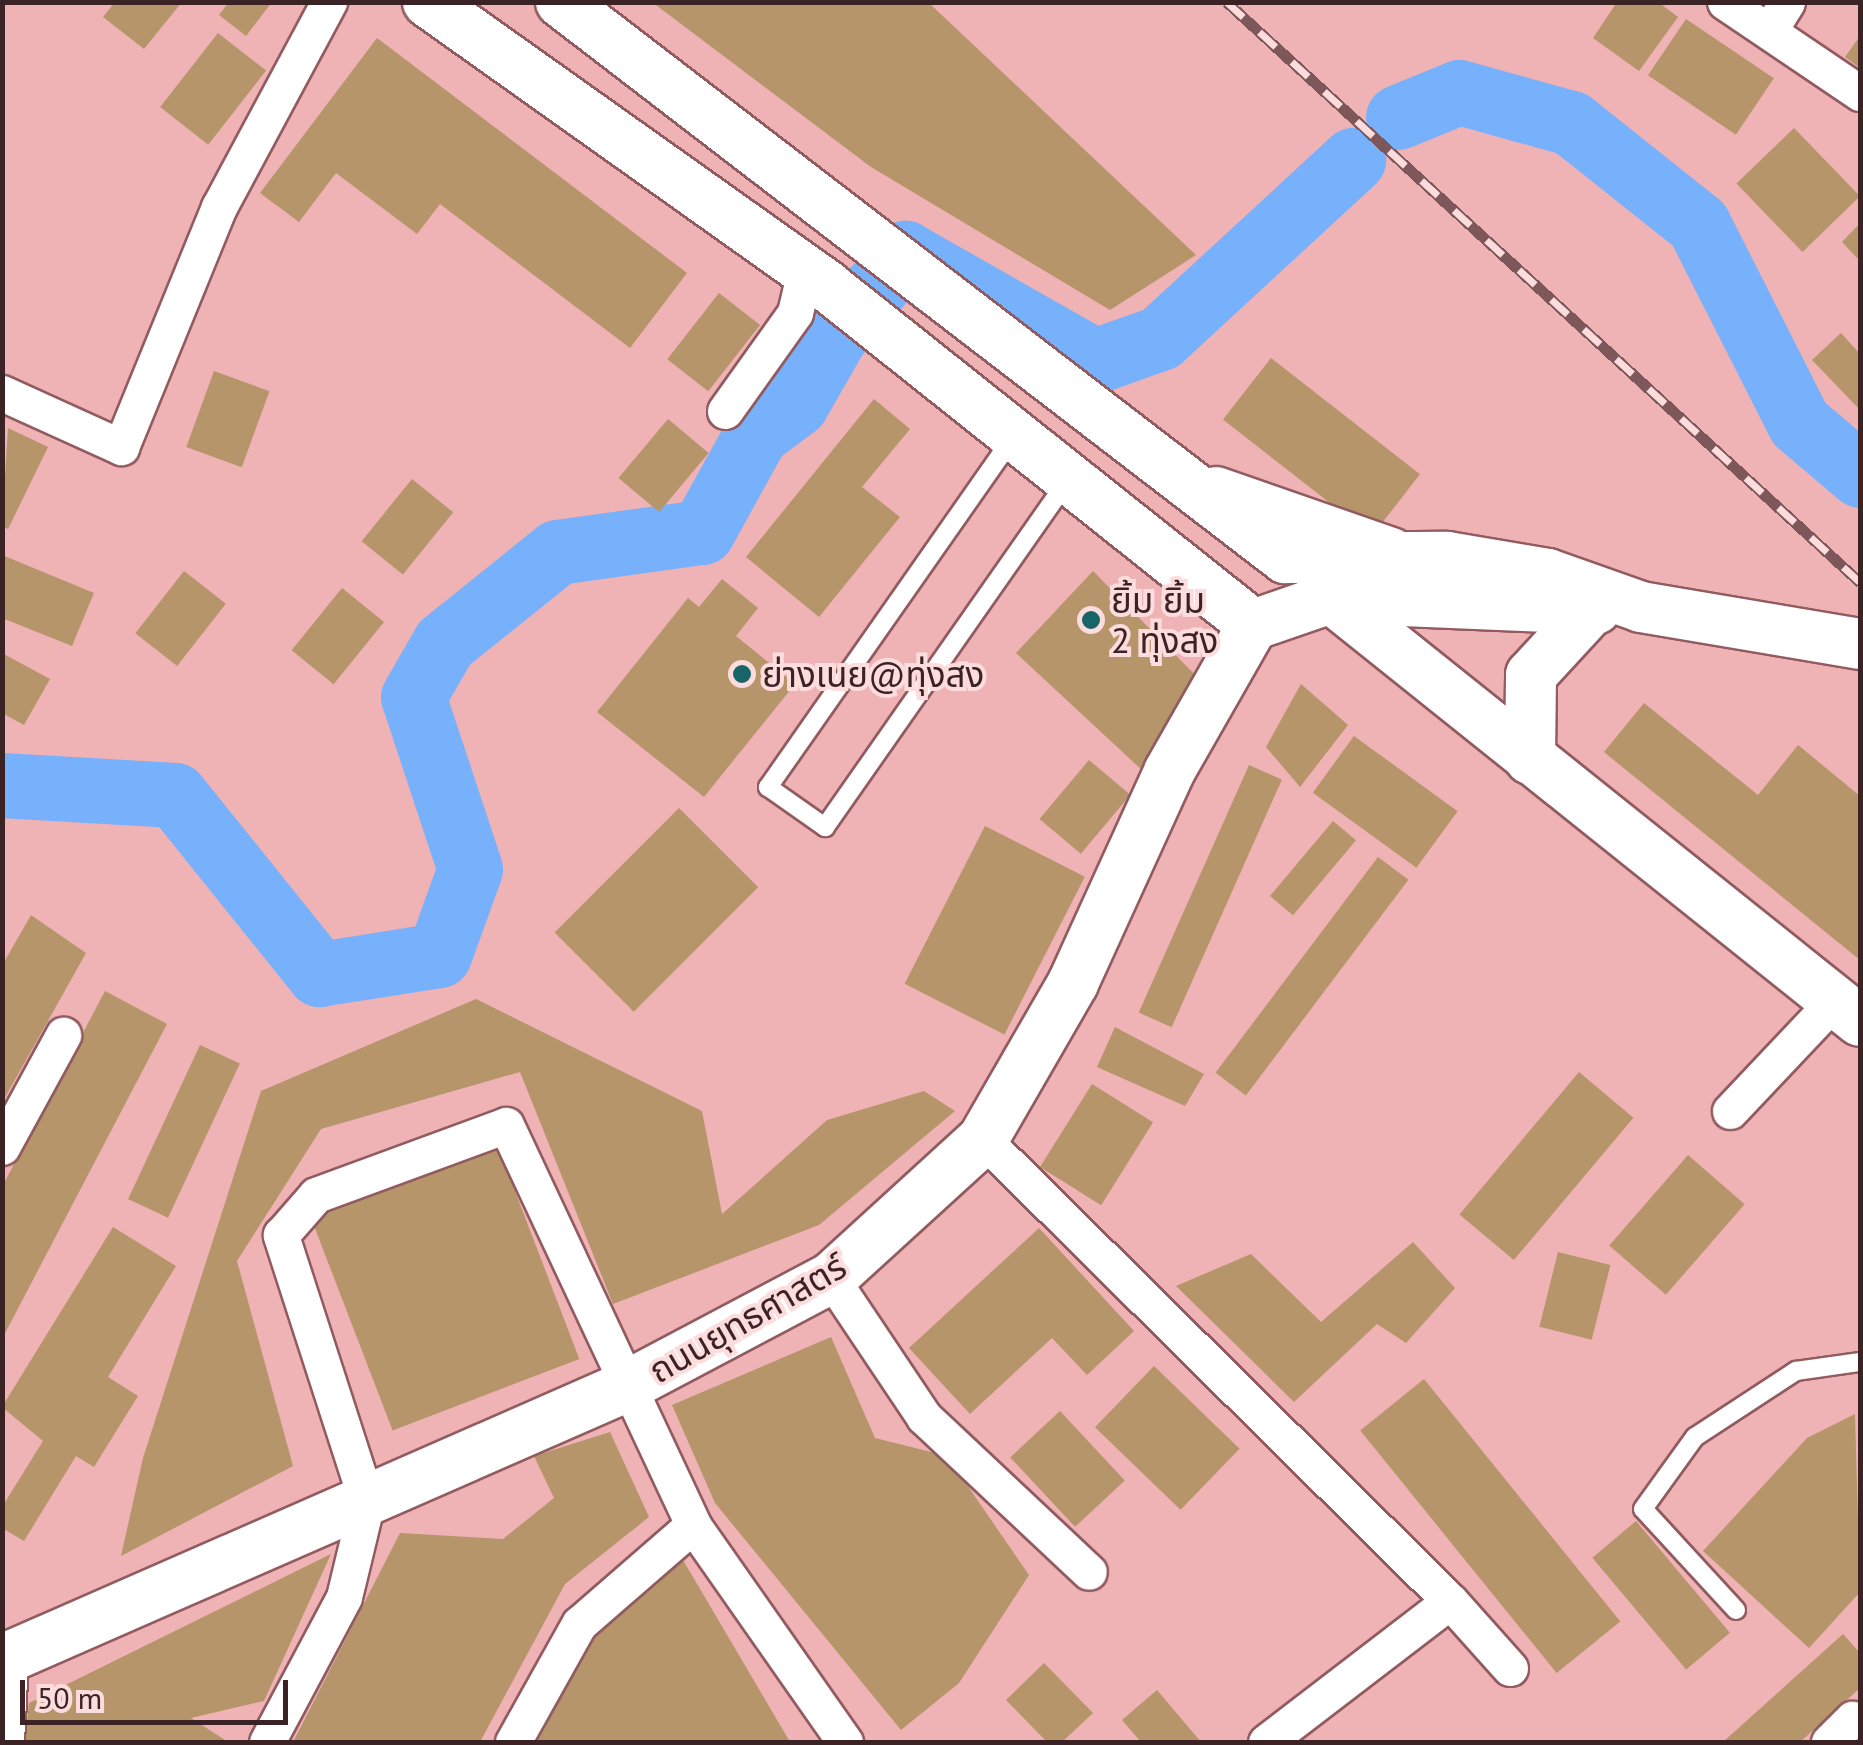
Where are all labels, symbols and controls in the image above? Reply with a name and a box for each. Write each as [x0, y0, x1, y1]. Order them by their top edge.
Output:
place label: ยิ้ม ยิ้ม 2 ทุ่งสง [1111, 579, 1218, 661]
marker: ยิ้ม ยิ้ม 2 ทุ่งสง [1080, 609, 1102, 631]
place label: ย่างเนย@ทุ่งสง [762, 653, 984, 695]
marker: ย่างเนย@ทุ่งสง [731, 663, 753, 685]
street label: ถนนยุทธศาสตร์ [641, 1245, 853, 1391]
scale bar [25, 1660, 292, 1722]
text: 50 m [37, 1678, 102, 1717]

